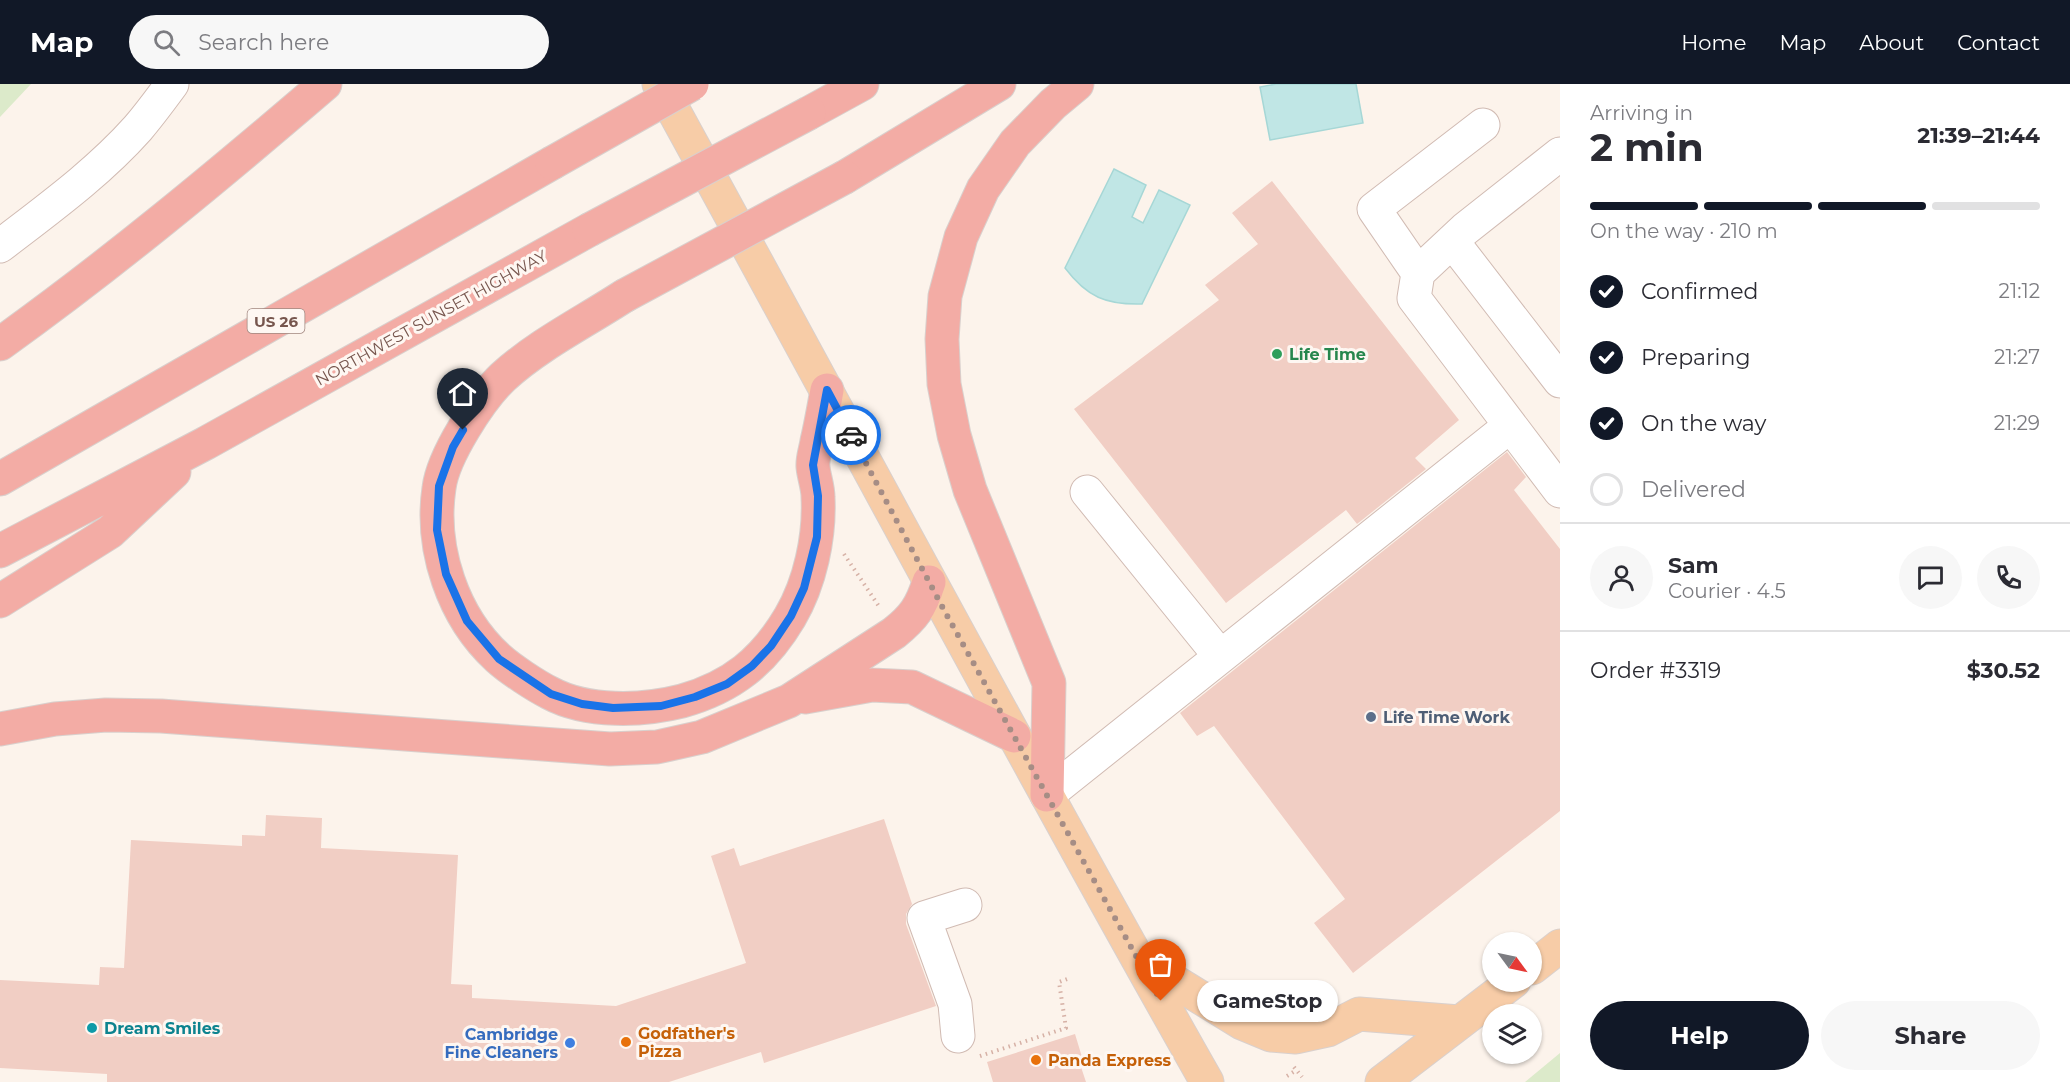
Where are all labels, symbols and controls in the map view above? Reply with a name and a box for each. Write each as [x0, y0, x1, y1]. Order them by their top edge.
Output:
search box [129, 15, 549, 69]
text: Map [30, 25, 93, 59]
icon: search [150, 26, 183, 59]
text: Search here [198, 29, 329, 56]
text: Home [1681, 30, 1746, 55]
text: Map [1779, 30, 1826, 55]
text: About [1859, 30, 1924, 55]
text: Contact [1957, 30, 2040, 55]
text: Arriving in [1590, 101, 1693, 125]
text: 21:39–21:44 [1917, 122, 2040, 149]
text: 2 min [1590, 123, 1704, 171]
text: On the way · 210 m [1590, 219, 1778, 243]
street label: NORTHWEST SUNSET HIGHWAY [312, 246, 551, 390]
icon: check [1590, 275, 1623, 308]
text: Confirmed [1641, 278, 1758, 305]
text: 21:12 [1999, 279, 2040, 303]
road number: US 26 [248, 309, 304, 333]
icon: check [1590, 341, 1623, 374]
text: Preparing [1641, 344, 1750, 371]
place label: Life Time [1289, 345, 1366, 364]
text: 21:27 [1994, 345, 2040, 369]
marker: Life Time [1270, 347, 1284, 361]
pin [437, 368, 488, 430]
icon: home [446, 377, 479, 410]
courier [821, 405, 881, 465]
icon: check [1590, 407, 1623, 440]
text: On the way [1641, 410, 1766, 437]
text: 21:29 [1994, 411, 2040, 435]
icon: car [835, 419, 868, 452]
text: Delivered [1641, 476, 1746, 503]
button: person [1590, 546, 1653, 609]
button: chat [1899, 546, 1962, 609]
button: phone [1977, 546, 2040, 609]
text: Sam [1668, 552, 1719, 579]
text: Courier · 4.5 [1668, 579, 1786, 603]
text: Order #3319 [1590, 657, 1721, 684]
text: $30.52 [1967, 657, 2040, 684]
place label: Life Time Work [1383, 708, 1510, 727]
marker: Life Time Work [1364, 710, 1378, 724]
north arrow [1482, 932, 1542, 992]
map controls [1482, 932, 1542, 1064]
pin [1135, 939, 1186, 1001]
icon: bag [1144, 948, 1177, 981]
callout: GameStop [1197, 980, 1338, 1022]
text: GameStop [1213, 989, 1322, 1013]
button: Help [1590, 1001, 1809, 1070]
button: Share [1821, 1001, 2040, 1070]
button: layers [1482, 1004, 1542, 1064]
place label: Dream Smiles [104, 1019, 221, 1038]
marker: Dream Smiles [85, 1021, 99, 1035]
place label: Godfather's Pizza [638, 1024, 736, 1061]
place label: Cambridge Fine Cleaners [444, 1025, 558, 1062]
marker: Godfather's Pizza [619, 1035, 633, 1049]
marker: Cambridge Fine Cleaners [563, 1036, 577, 1050]
place label: Panda Express [1048, 1051, 1171, 1070]
marker: Panda Express [1029, 1053, 1043, 1067]

